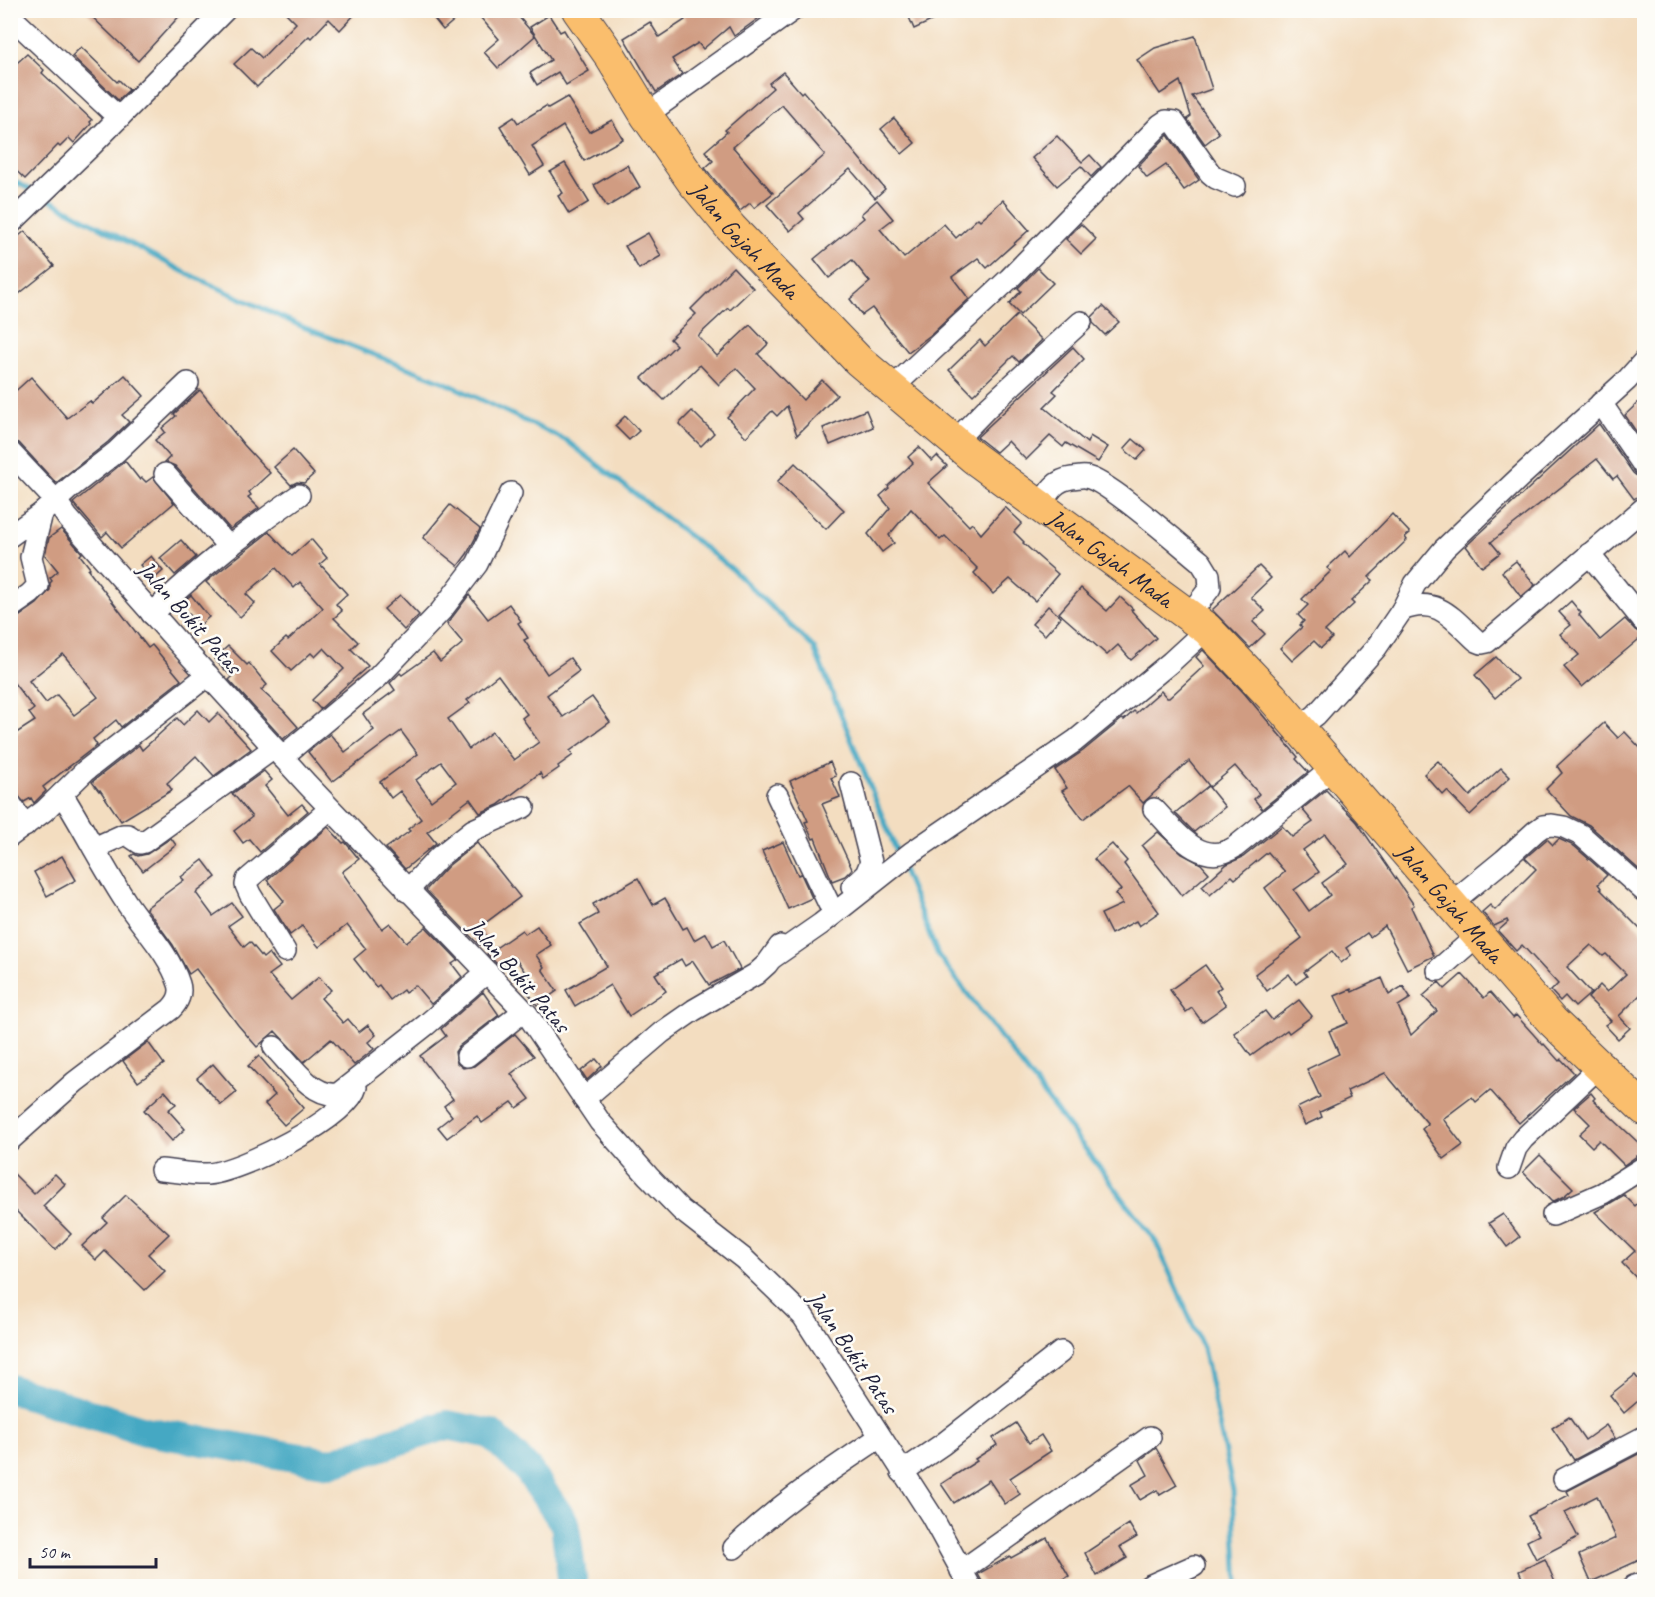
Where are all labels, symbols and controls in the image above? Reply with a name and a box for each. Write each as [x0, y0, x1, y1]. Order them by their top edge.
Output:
street label: Jalan Gajah Mada [683, 175, 807, 307]
street label: Jalan Gajah Mada [1041, 502, 1181, 615]
street label: Jalan Bukit Patas [131, 553, 250, 681]
street label: Jalan Gajah Mada [1390, 836, 1511, 970]
street label: Jalan Bukit Patas [460, 911, 578, 1040]
street label: Jalan Bukit Patas [800, 1284, 906, 1421]
scale bar [30, 1531, 156, 1569]
text: 50 m [39, 1541, 72, 1563]

